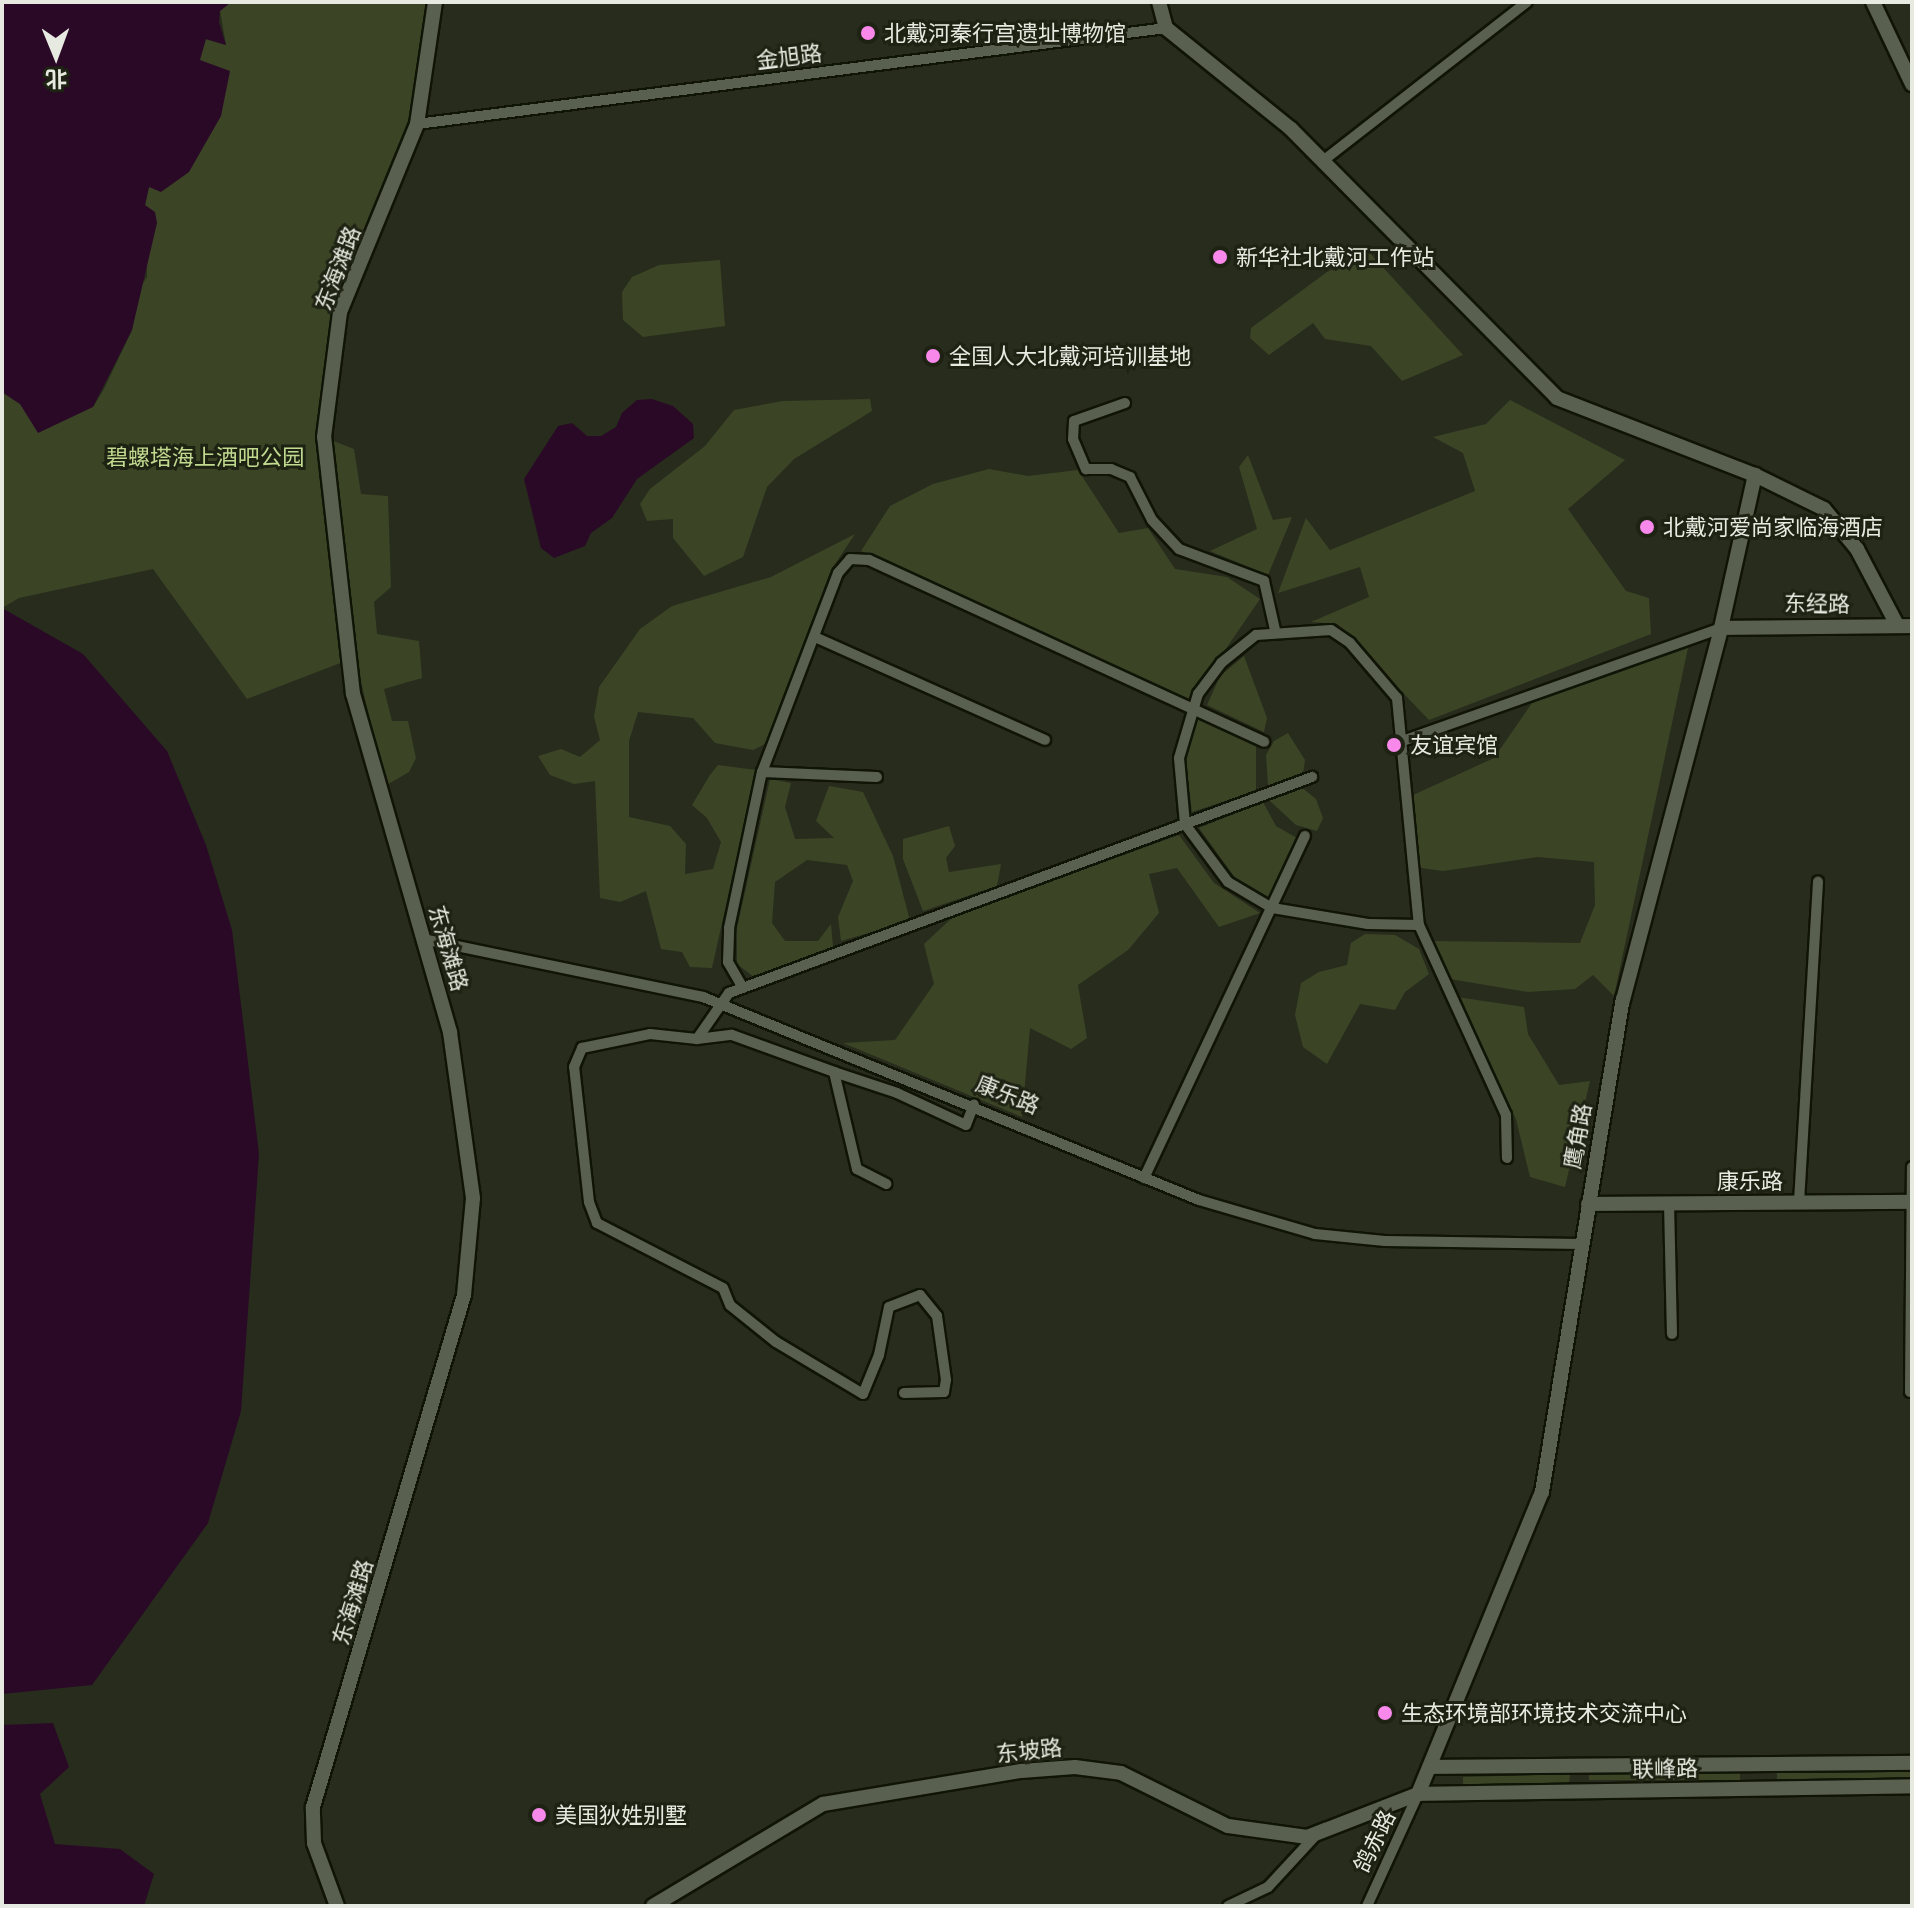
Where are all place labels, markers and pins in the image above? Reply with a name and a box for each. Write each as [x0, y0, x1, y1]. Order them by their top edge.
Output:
place label: 北戴河秦行宫遗址博物馆 [884, 20, 1126, 46]
marker: 北戴河秦行宫遗址博物馆 [859, 24, 877, 42]
place label: 新华社北戴河工作站 [1236, 244, 1434, 270]
marker: 新华社北戴河工作站 [1211, 248, 1229, 266]
place label: 全国人大北戴河培训基地 [949, 343, 1191, 369]
marker: 全国人大北戴河培训基地 [924, 347, 942, 365]
place label: 北戴河爱尚家临海酒店 [1663, 514, 1883, 540]
marker: 北戴河爱尚家临海酒店 [1638, 518, 1656, 536]
place label: 友谊宾馆 [1410, 732, 1498, 758]
marker: 友谊宾馆 [1385, 736, 1403, 754]
place label: 生态环境部环境技术交流中心 [1401, 1700, 1687, 1726]
marker: 生态环境部环境技术交流中心 [1376, 1704, 1394, 1722]
place label: 美国狄姓别墅 [555, 1802, 687, 1828]
marker: 美国狄姓别墅 [530, 1806, 548, 1824]

